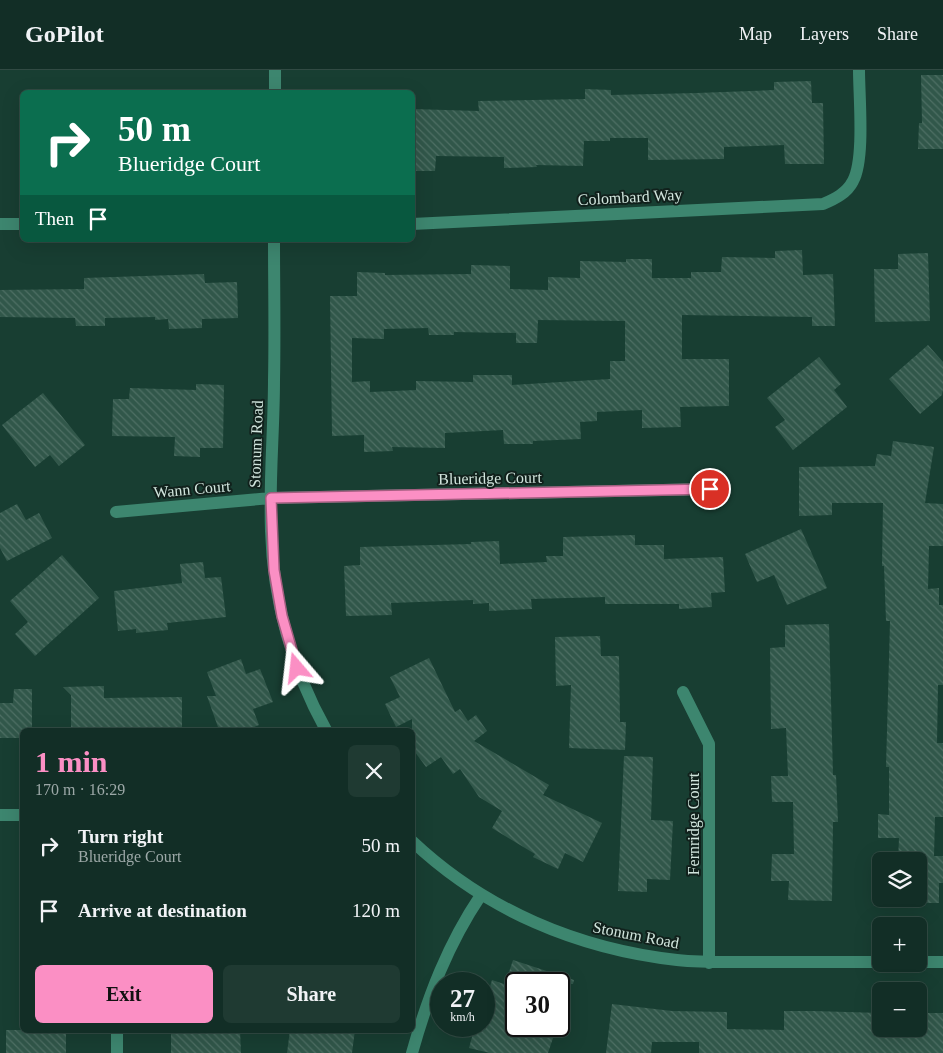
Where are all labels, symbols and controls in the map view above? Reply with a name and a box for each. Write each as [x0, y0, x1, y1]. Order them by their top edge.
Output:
text: GoPilot [25, 21, 104, 47]
text: Map [739, 24, 772, 44]
text: Layers [800, 24, 849, 44]
text: Share [877, 24, 918, 44]
icon: right [35, 110, 100, 175]
text: 50 m [118, 110, 191, 149]
text: Blueridge Court [118, 151, 260, 176]
street label: Colombard Way [577, 186, 683, 209]
icon: arrive [84, 205, 112, 233]
text: Then [35, 208, 74, 229]
street label: Stonum Road [246, 400, 266, 488]
pin [689, 468, 731, 510]
street label: Blueridge Court [438, 469, 542, 488]
icon: arrive [696, 475, 724, 503]
street label: Wann Court [153, 477, 232, 501]
position arrow [270, 641, 322, 693]
text: 1 min [35, 745, 108, 778]
button: close [348, 745, 400, 797]
street label: Fernridge Court [685, 772, 703, 875]
text: 170 m · 16:29 [35, 781, 125, 798]
text: Turn right [78, 826, 163, 847]
icon: right [35, 832, 63, 860]
text: 50 m [361, 835, 400, 856]
text: Blueridge Court [78, 848, 182, 865]
map controls [872, 852, 927, 1037]
button: layers [872, 852, 927, 907]
icon: arrive [35, 897, 63, 925]
text: Arrive at destination [78, 900, 247, 921]
text: 120 m [352, 900, 400, 921]
button: + [872, 917, 927, 972]
street label: Stonum Road [591, 918, 681, 952]
button: Exit [35, 965, 213, 1023]
button: Share [223, 965, 400, 1023]
speed limit sign: 30 [505, 972, 570, 1037]
button: − [872, 982, 927, 1037]
text: 27 [450, 985, 475, 1012]
text: km/h [450, 1010, 475, 1024]

